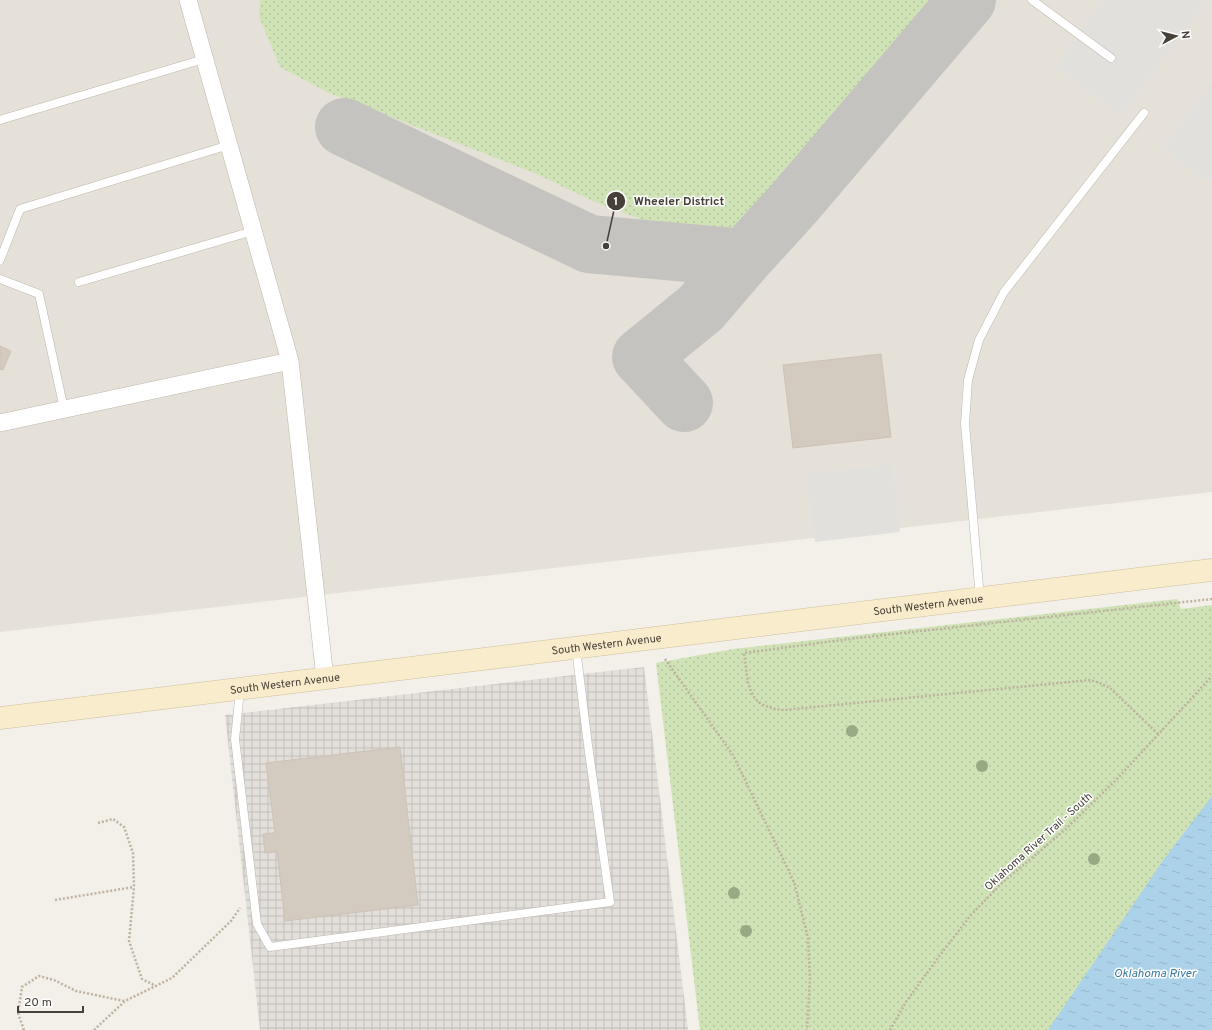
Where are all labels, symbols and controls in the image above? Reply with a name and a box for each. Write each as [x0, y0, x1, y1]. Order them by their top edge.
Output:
north arrow [1156, 16, 1196, 56]
text: N [1178, 30, 1192, 40]
callout: Wheeler District [606, 189, 732, 213]
text: 1 [614, 194, 618, 210]
text: Wheeler District [634, 194, 725, 210]
street label: South Western Avenue [872, 592, 984, 619]
street label: South Western Avenue [551, 631, 662, 659]
street label: South Western Avenue [229, 671, 341, 698]
street label: Oklahoma River Trail - South [982, 790, 1095, 894]
water label: Oklahoma River [1114, 966, 1198, 982]
scale bar [18, 988, 83, 1014]
text: 20 m [24, 995, 52, 1011]

